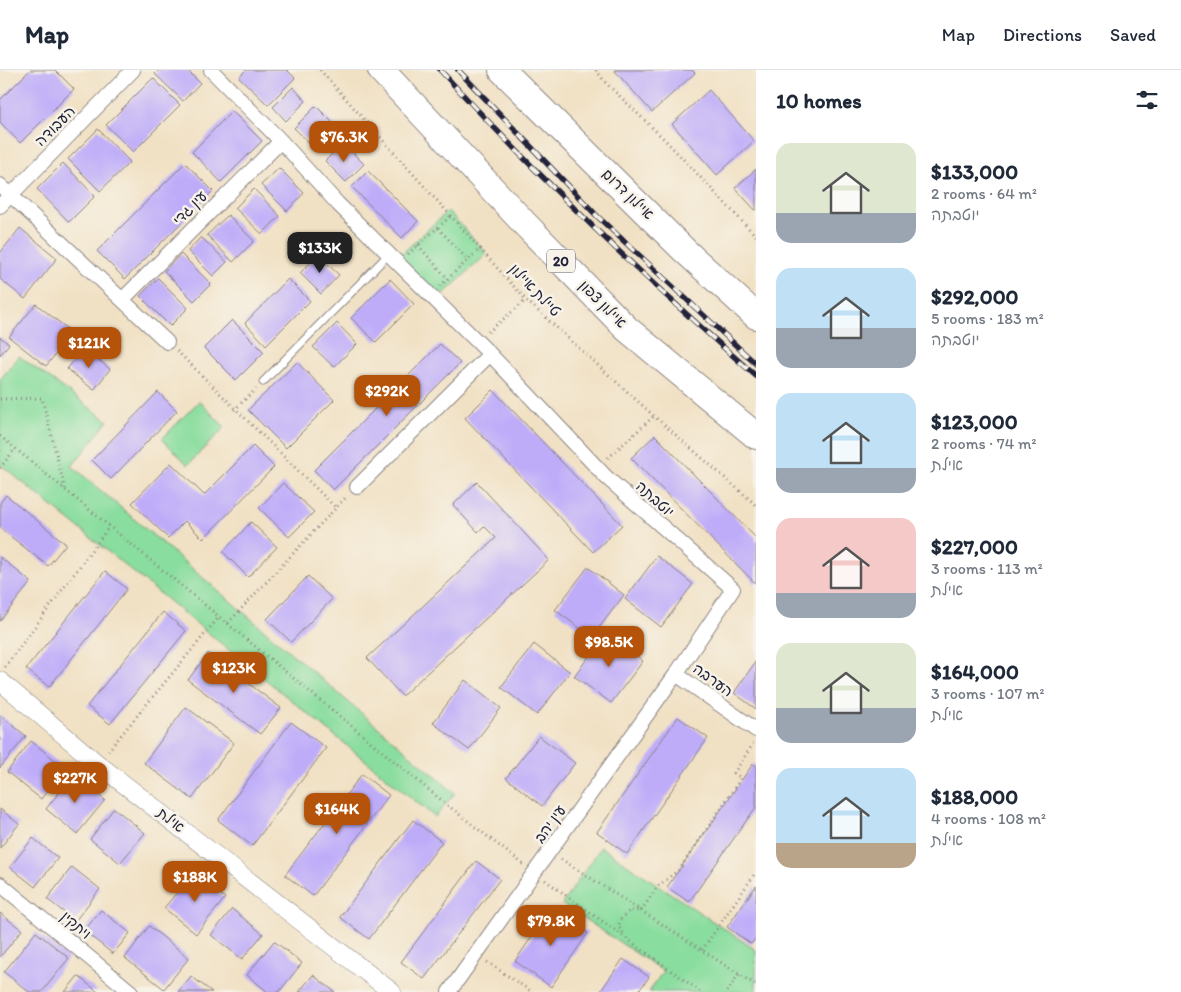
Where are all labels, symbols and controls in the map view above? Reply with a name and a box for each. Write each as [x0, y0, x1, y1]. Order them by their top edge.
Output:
text: Map [25, 20, 69, 49]
text: Map [942, 24, 975, 46]
text: Directions [1003, 24, 1082, 46]
text: Saved [1110, 24, 1156, 46]
icon: filters [1133, 86, 1161, 114]
text: 10 homes [776, 88, 862, 113]
street label: העבודה [31, 102, 79, 150]
pin: $76.3K [303, 121, 385, 163]
text: $76.3K [320, 127, 368, 146]
text: $133,000 [931, 159, 1018, 184]
icon: home [816, 163, 876, 223]
street label: איילון דרום [598, 165, 658, 223]
text: 2 rooms · 64 m² [931, 184, 1037, 203]
street label: עין גדי [169, 187, 211, 229]
text: יוטבתה [931, 205, 980, 224]
pin: $133K [285, 232, 355, 274]
text: $133K [298, 238, 342, 257]
road number: 20 [547, 250, 575, 272]
street label: טיילת איילון [505, 260, 565, 320]
street label: איילון צפון [575, 276, 631, 333]
text: $292,000 [931, 284, 1019, 309]
icon: home [816, 288, 876, 348]
text: 5 rooms · 183 m² [931, 309, 1044, 328]
pin: $121K [54, 326, 124, 369]
text: יוטבתה [931, 330, 980, 349]
text: $121K [68, 333, 110, 352]
pin: $292K [352, 374, 422, 417]
text: $292K [365, 381, 409, 400]
text: $123,000 [931, 409, 1018, 434]
icon: home [816, 413, 876, 473]
text: 2 rooms · 74 m² [931, 434, 1036, 453]
text: אילת [931, 455, 963, 474]
street label: יוטבתה [632, 477, 678, 521]
text: $227,000 [931, 534, 1018, 559]
icon: home [816, 538, 876, 598]
text: 3 rooms · 113 m² [931, 559, 1043, 578]
text: אילת [931, 580, 963, 599]
pin: $98.5K [568, 626, 650, 668]
text: $98.5K [585, 632, 633, 651]
pin: $123K [199, 652, 269, 694]
text: $123K [213, 658, 255, 677]
street label: הערבה [689, 659, 737, 701]
text: $164,000 [931, 659, 1019, 684]
icon: home [816, 663, 876, 723]
text: 3 rooms · 107 m² [931, 684, 1044, 703]
text: אילת [931, 705, 963, 724]
pin: $227K [40, 762, 110, 804]
text: $227K [53, 768, 97, 787]
text: $188,000 [931, 784, 1018, 809]
icon: home [816, 788, 876, 848]
pin: $164K [302, 792, 372, 835]
text: $164K [315, 799, 359, 818]
street label: עין יהב [530, 802, 570, 846]
street label: אילת [153, 803, 189, 837]
text: 4 rooms · 108 m² [931, 809, 1046, 828]
text: אילת [931, 830, 963, 849]
pin: $188K [160, 860, 230, 903]
text: $188K [173, 867, 217, 886]
pin: $79.8K [510, 904, 592, 947]
street label: ויתקין [57, 907, 95, 943]
text: $79.8K [527, 911, 575, 930]

